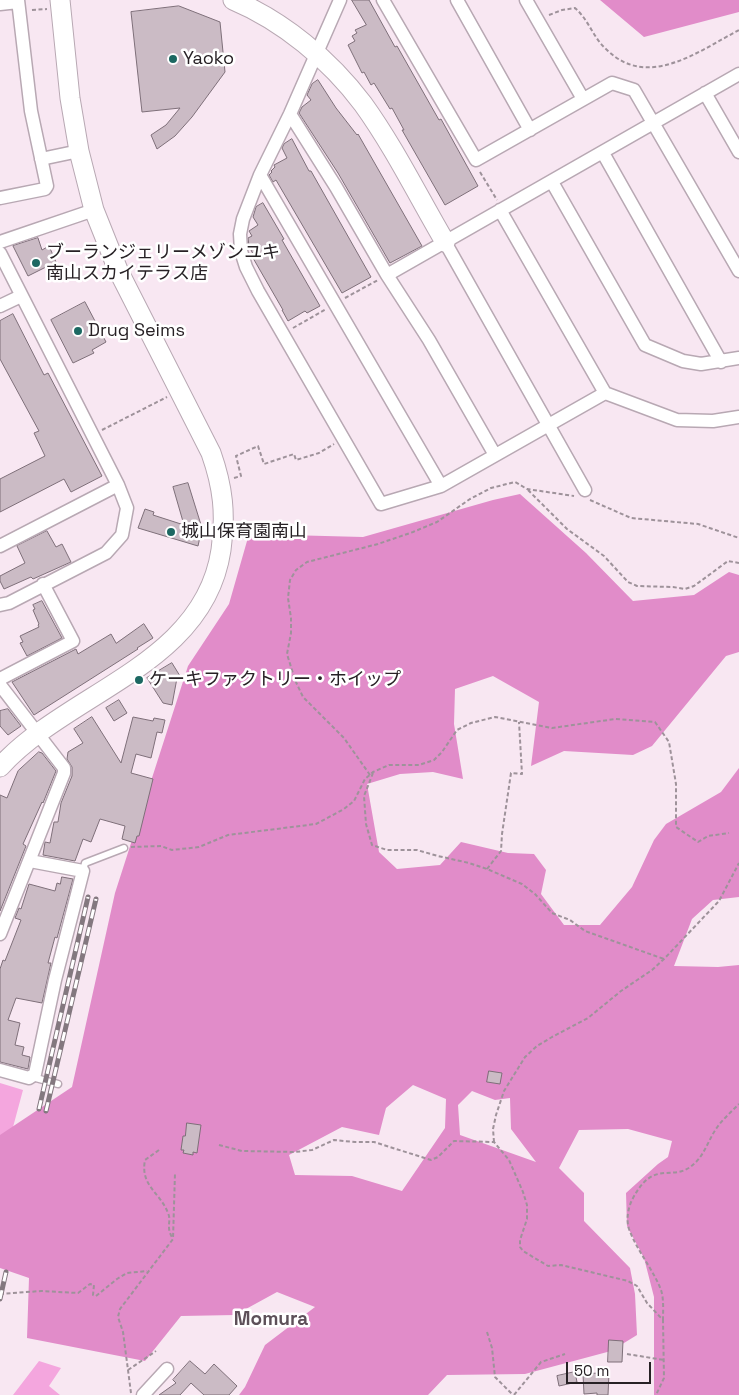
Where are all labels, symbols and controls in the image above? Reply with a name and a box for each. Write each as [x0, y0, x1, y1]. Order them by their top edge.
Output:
place label: Yaoko [183, 48, 234, 70]
marker: Yaoko [167, 53, 179, 65]
place label: ブーランジェリーメゾンユキ 南山スカイテラス店 [46, 242, 280, 284]
marker: ブーランジェリーメゾンユキ 南山スカイテラス店 [30, 257, 42, 269]
place label: Drug Seims [88, 320, 185, 342]
marker: Drug Seims [72, 325, 84, 337]
place label: 城山保育園南山 [181, 521, 307, 543]
marker: 城山保育園南山 [165, 526, 177, 538]
place label: ケーキファクトリー・ホイップ [149, 669, 401, 691]
marker: ケーキファクトリー・ホイップ [133, 674, 145, 686]
district label: Momura [234, 1309, 308, 1331]
scale bar [569, 1352, 654, 1384]
text: 50 m [574, 1361, 609, 1380]

